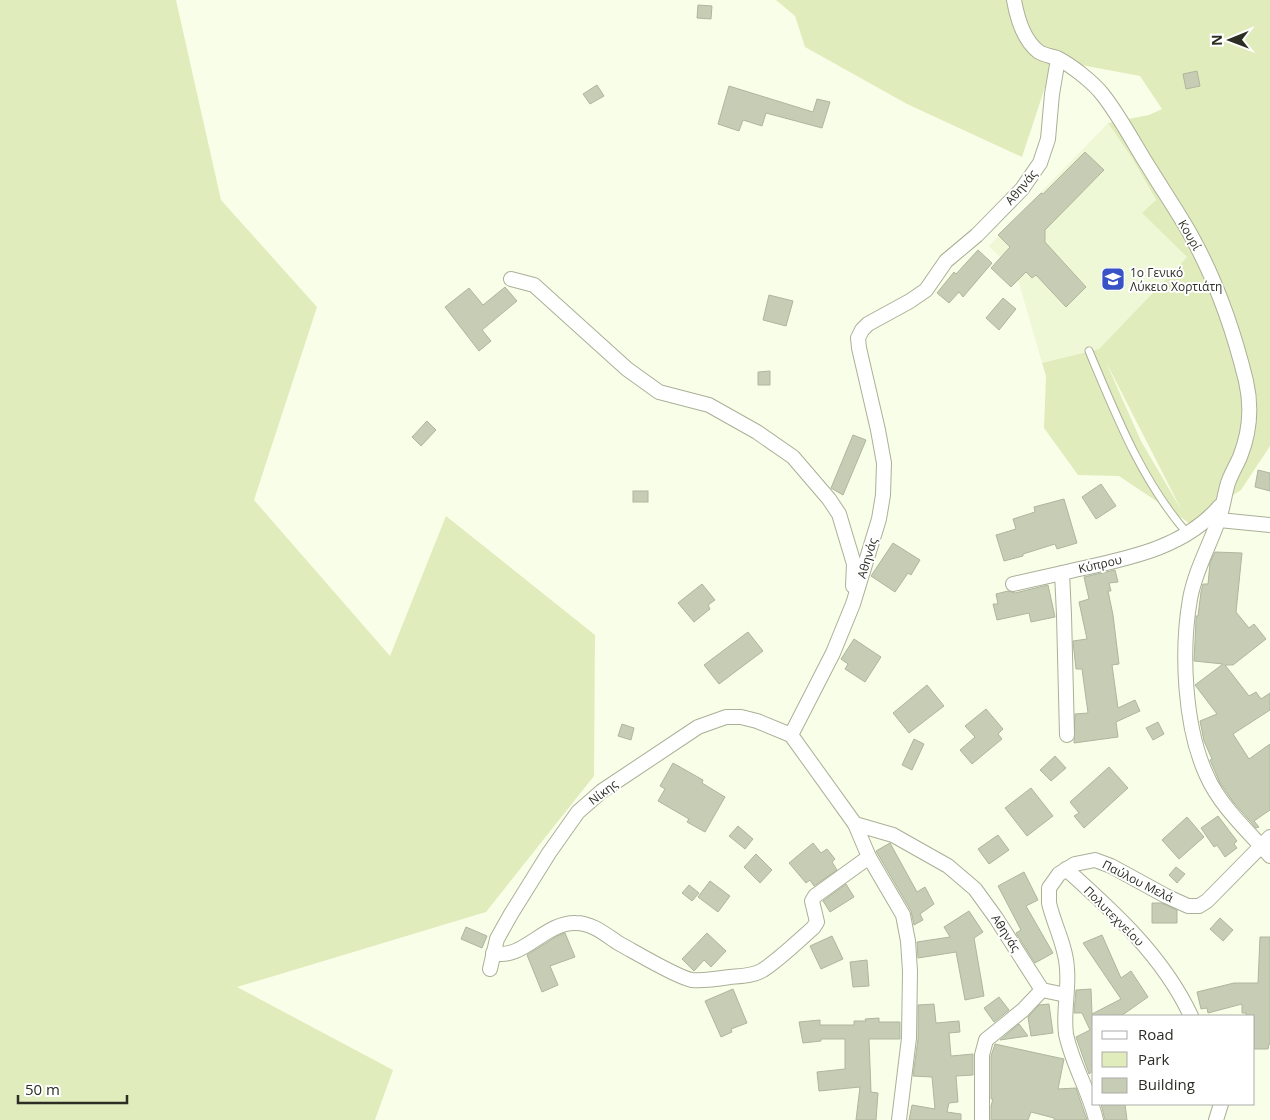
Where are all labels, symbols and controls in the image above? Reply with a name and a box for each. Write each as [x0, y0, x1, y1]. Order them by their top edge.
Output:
north arrow [1205, 15, 1255, 65]
text: N [1207, 34, 1226, 46]
street label: Αθηνάς [1001, 165, 1041, 208]
street label: Κουρί [1174, 216, 1206, 254]
place label: 1ο Γενικό Λύκειο Χορτιάτη [1130, 264, 1222, 295]
school or university icon: 1ο Γενικό Λύκειο Χορτιάτη [1100, 266, 1126, 292]
street label: Αθηνάς [853, 535, 881, 580]
street label: Κύπρου [1077, 551, 1123, 577]
street label: Νίκης [585, 775, 621, 809]
street label: Παύλου Μελά [1100, 856, 1177, 907]
street label: Πολυτεχνείου [1080, 882, 1148, 950]
street label: Αθηνάς [988, 911, 1025, 955]
legend [1092, 1015, 1255, 1105]
text: Road [1138, 1024, 1174, 1044]
text: Park [1138, 1049, 1169, 1069]
scale bar [18, 1072, 126, 1104]
text: Building [1138, 1074, 1195, 1094]
text: 50 m [25, 1079, 60, 1099]

